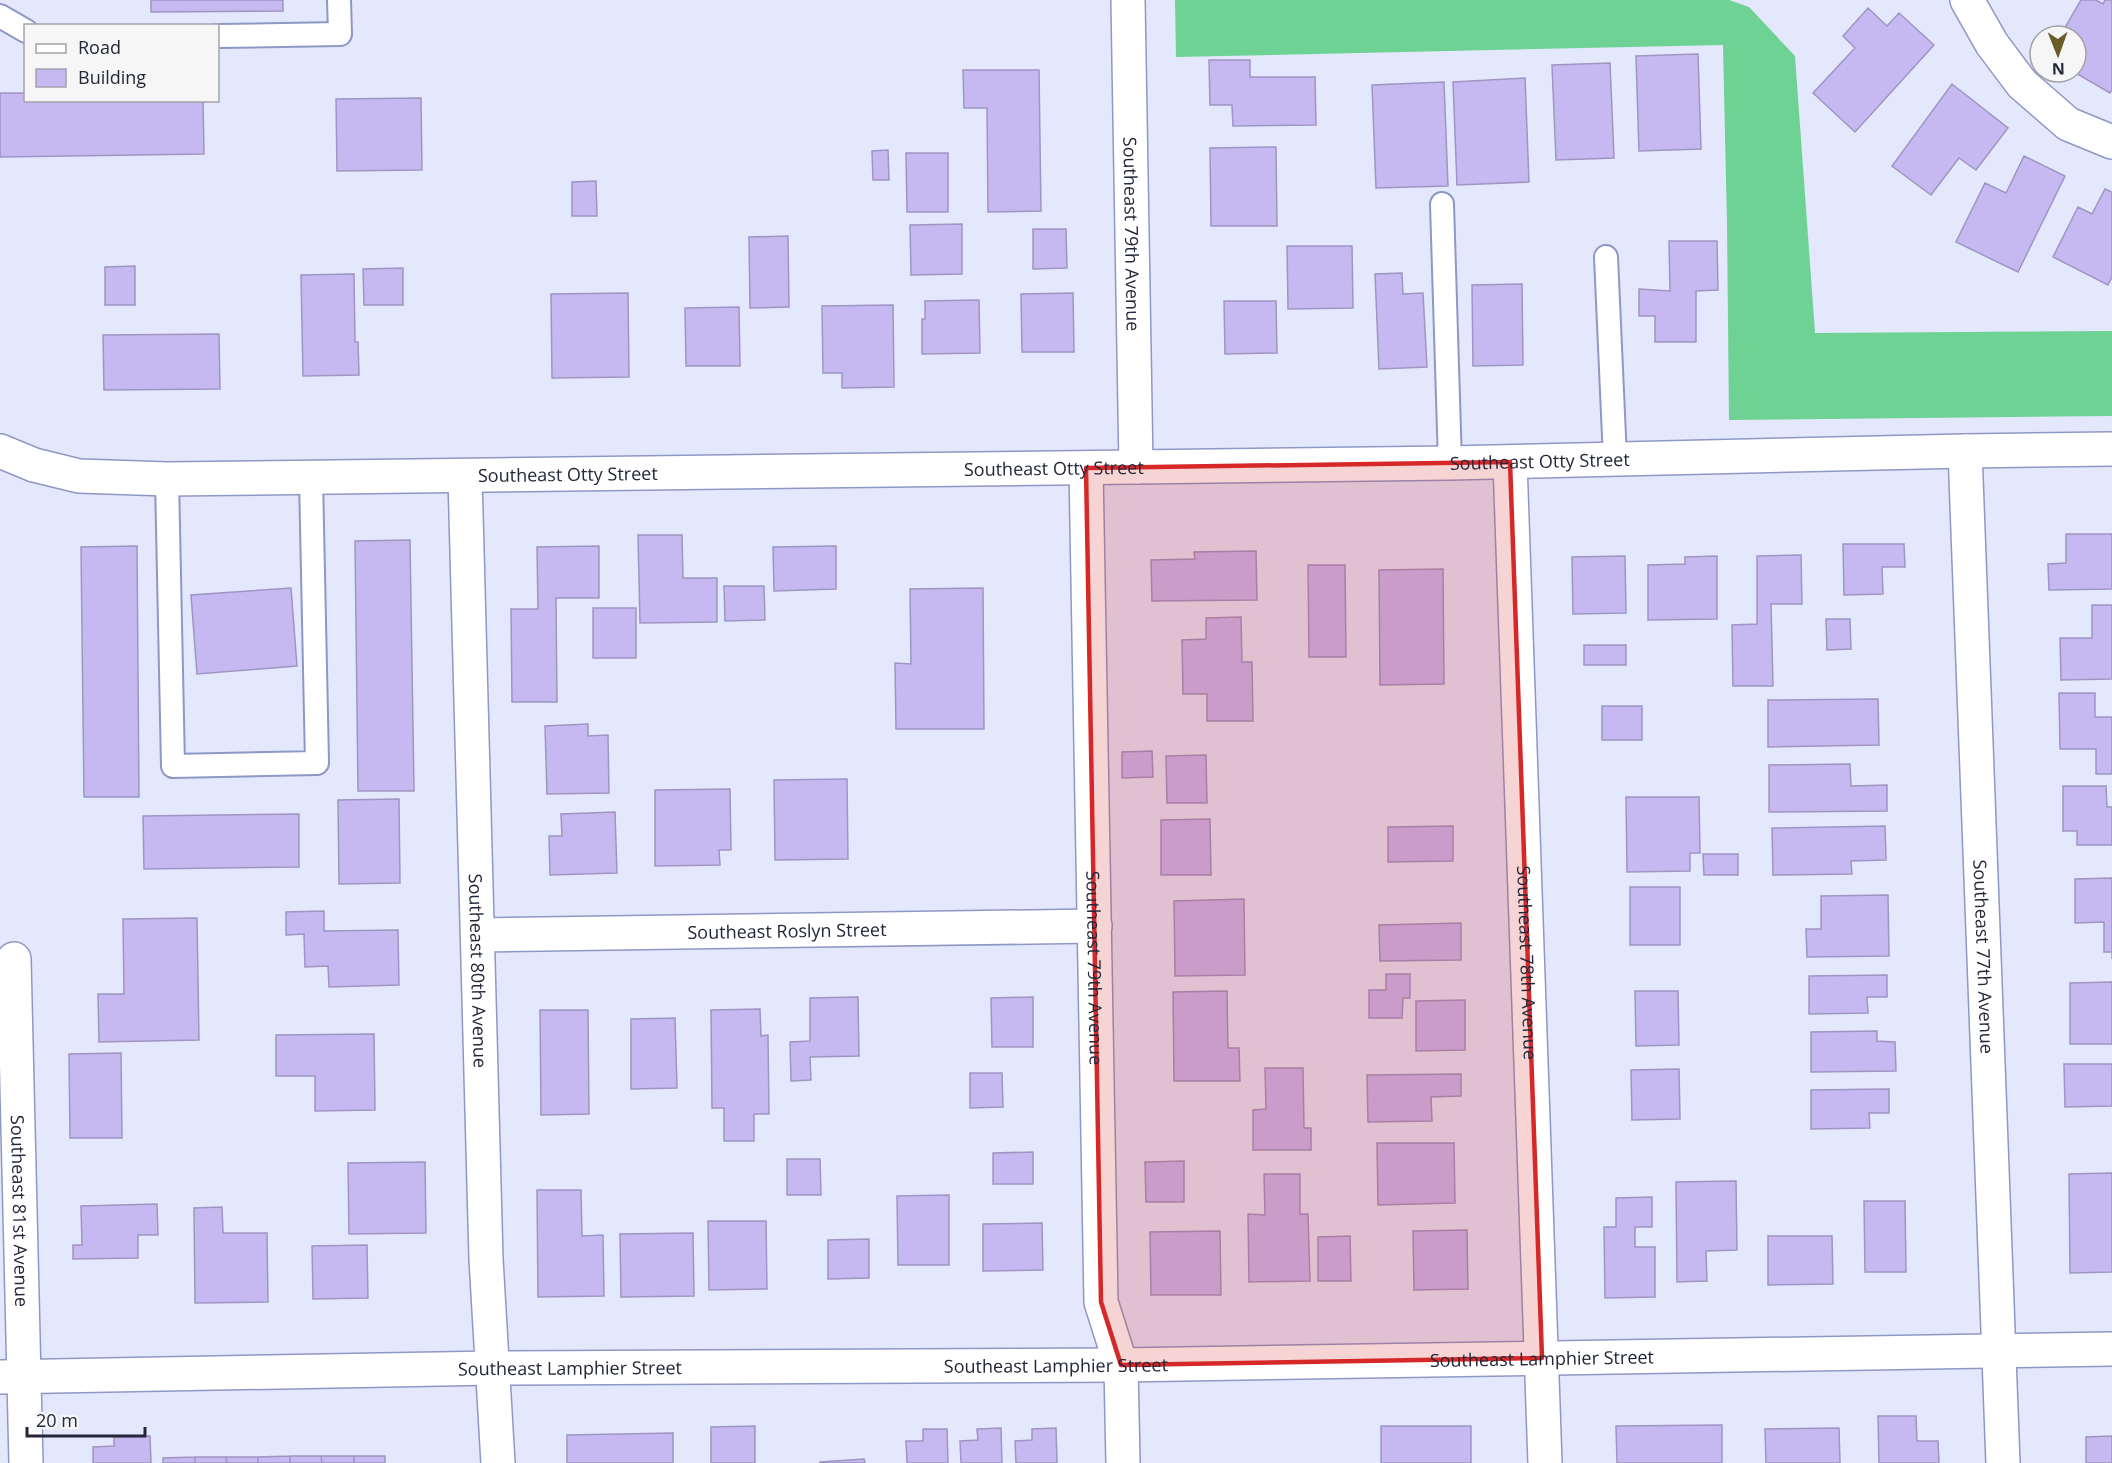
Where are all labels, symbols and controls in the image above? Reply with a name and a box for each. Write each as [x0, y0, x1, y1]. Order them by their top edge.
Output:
legend [24, 24, 219, 102]
north arrow [2028, 24, 2088, 84]
text: Road [78, 35, 121, 59]
text: N [2052, 58, 2065, 80]
text: Building [78, 65, 146, 89]
street label: Southeast 79th Avenue [1118, 137, 1146, 331]
street label: Southeast Otty Street [1450, 447, 1630, 475]
street label: Southeast Otty Street [964, 455, 1144, 481]
street label: Southeast Otty Street [478, 461, 658, 487]
street label: Southeast 77th Avenue [1968, 859, 2000, 1054]
street label: Southeast 78th Avenue [1512, 865, 1543, 1060]
street label: Southeast 79th Avenue [1081, 870, 1109, 1065]
street label: Southeast 80th Avenue [464, 873, 493, 1068]
street label: Southeast Roslyn Street [687, 917, 887, 944]
street label: Southeast 81st Avenue [6, 1115, 34, 1307]
street label: Southeast Lamphier Street [1430, 1344, 1654, 1372]
street label: Southeast Lamphier Street [944, 1352, 1168, 1378]
street label: Southeast Lamphier Street [458, 1355, 682, 1381]
scale bar [27, 1400, 146, 1438]
text: 20 m [36, 1408, 78, 1432]

